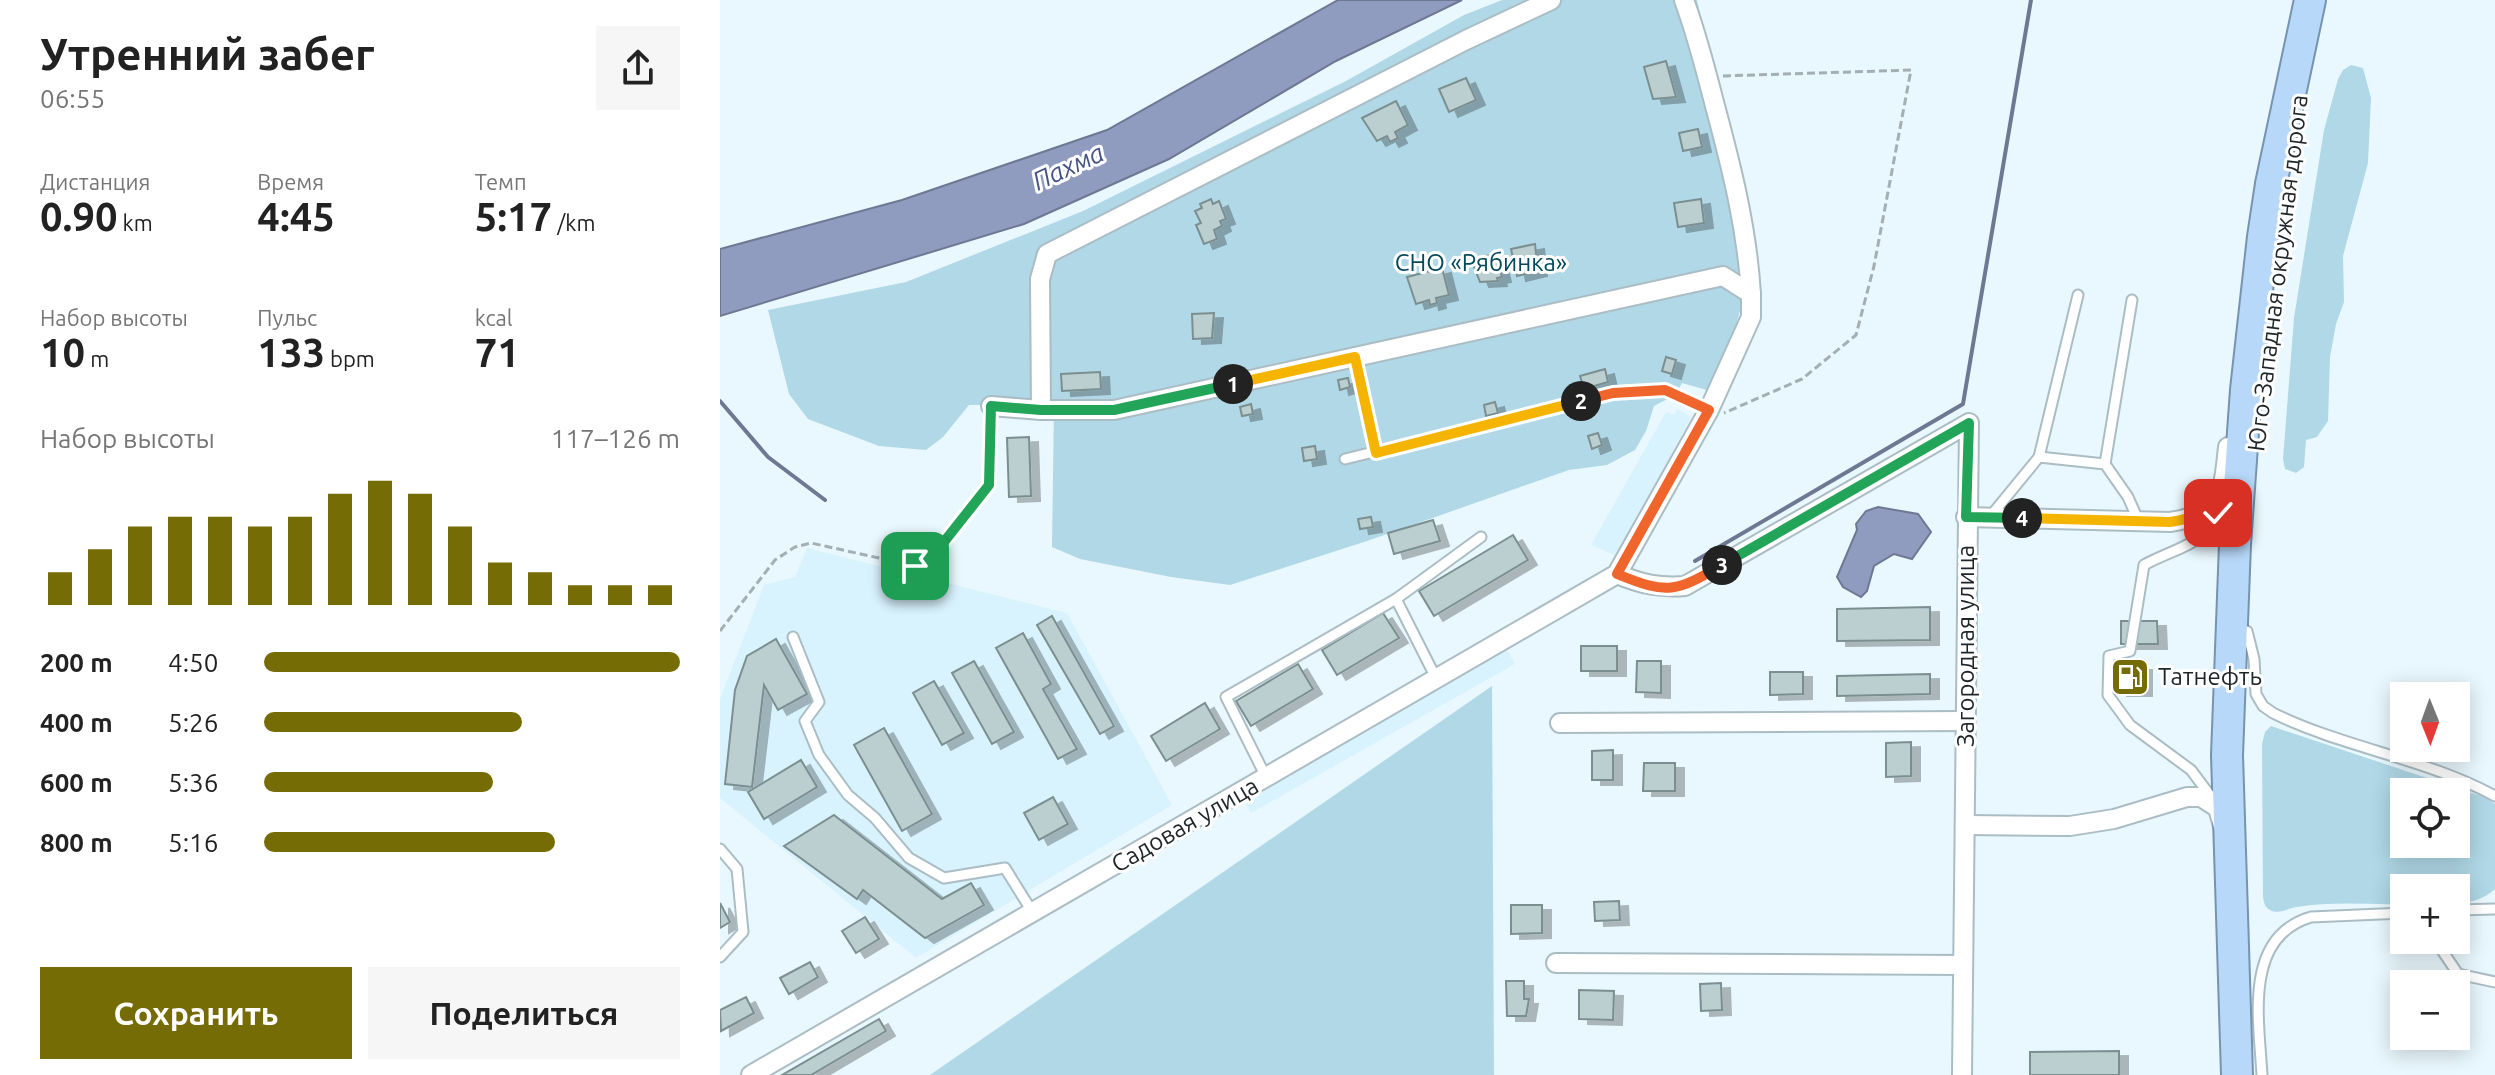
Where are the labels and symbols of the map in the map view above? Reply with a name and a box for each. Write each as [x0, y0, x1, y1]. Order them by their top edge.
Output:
street label: Юго-Западная окружная дорога [2242, 93, 2313, 453]
water label: Пахма [1028, 137, 1108, 196]
park label: СНО «Рябинка» [1395, 249, 1567, 276]
pin: 1 [1213, 364, 1253, 404]
pin: 2 [1561, 381, 1601, 421]
pin [2184, 479, 2252, 547]
pin: 4 [2002, 498, 2042, 538]
pin [881, 532, 949, 600]
pin: 3 [1702, 545, 1742, 585]
street label: Загородная улица [1952, 545, 1979, 747]
fuel station icon: Татнефть [2109, 656, 2151, 698]
place label: Татнефть [2158, 663, 2262, 690]
north arrow [2390, 682, 2470, 762]
street label: Садовая улица [1107, 772, 1263, 877]

